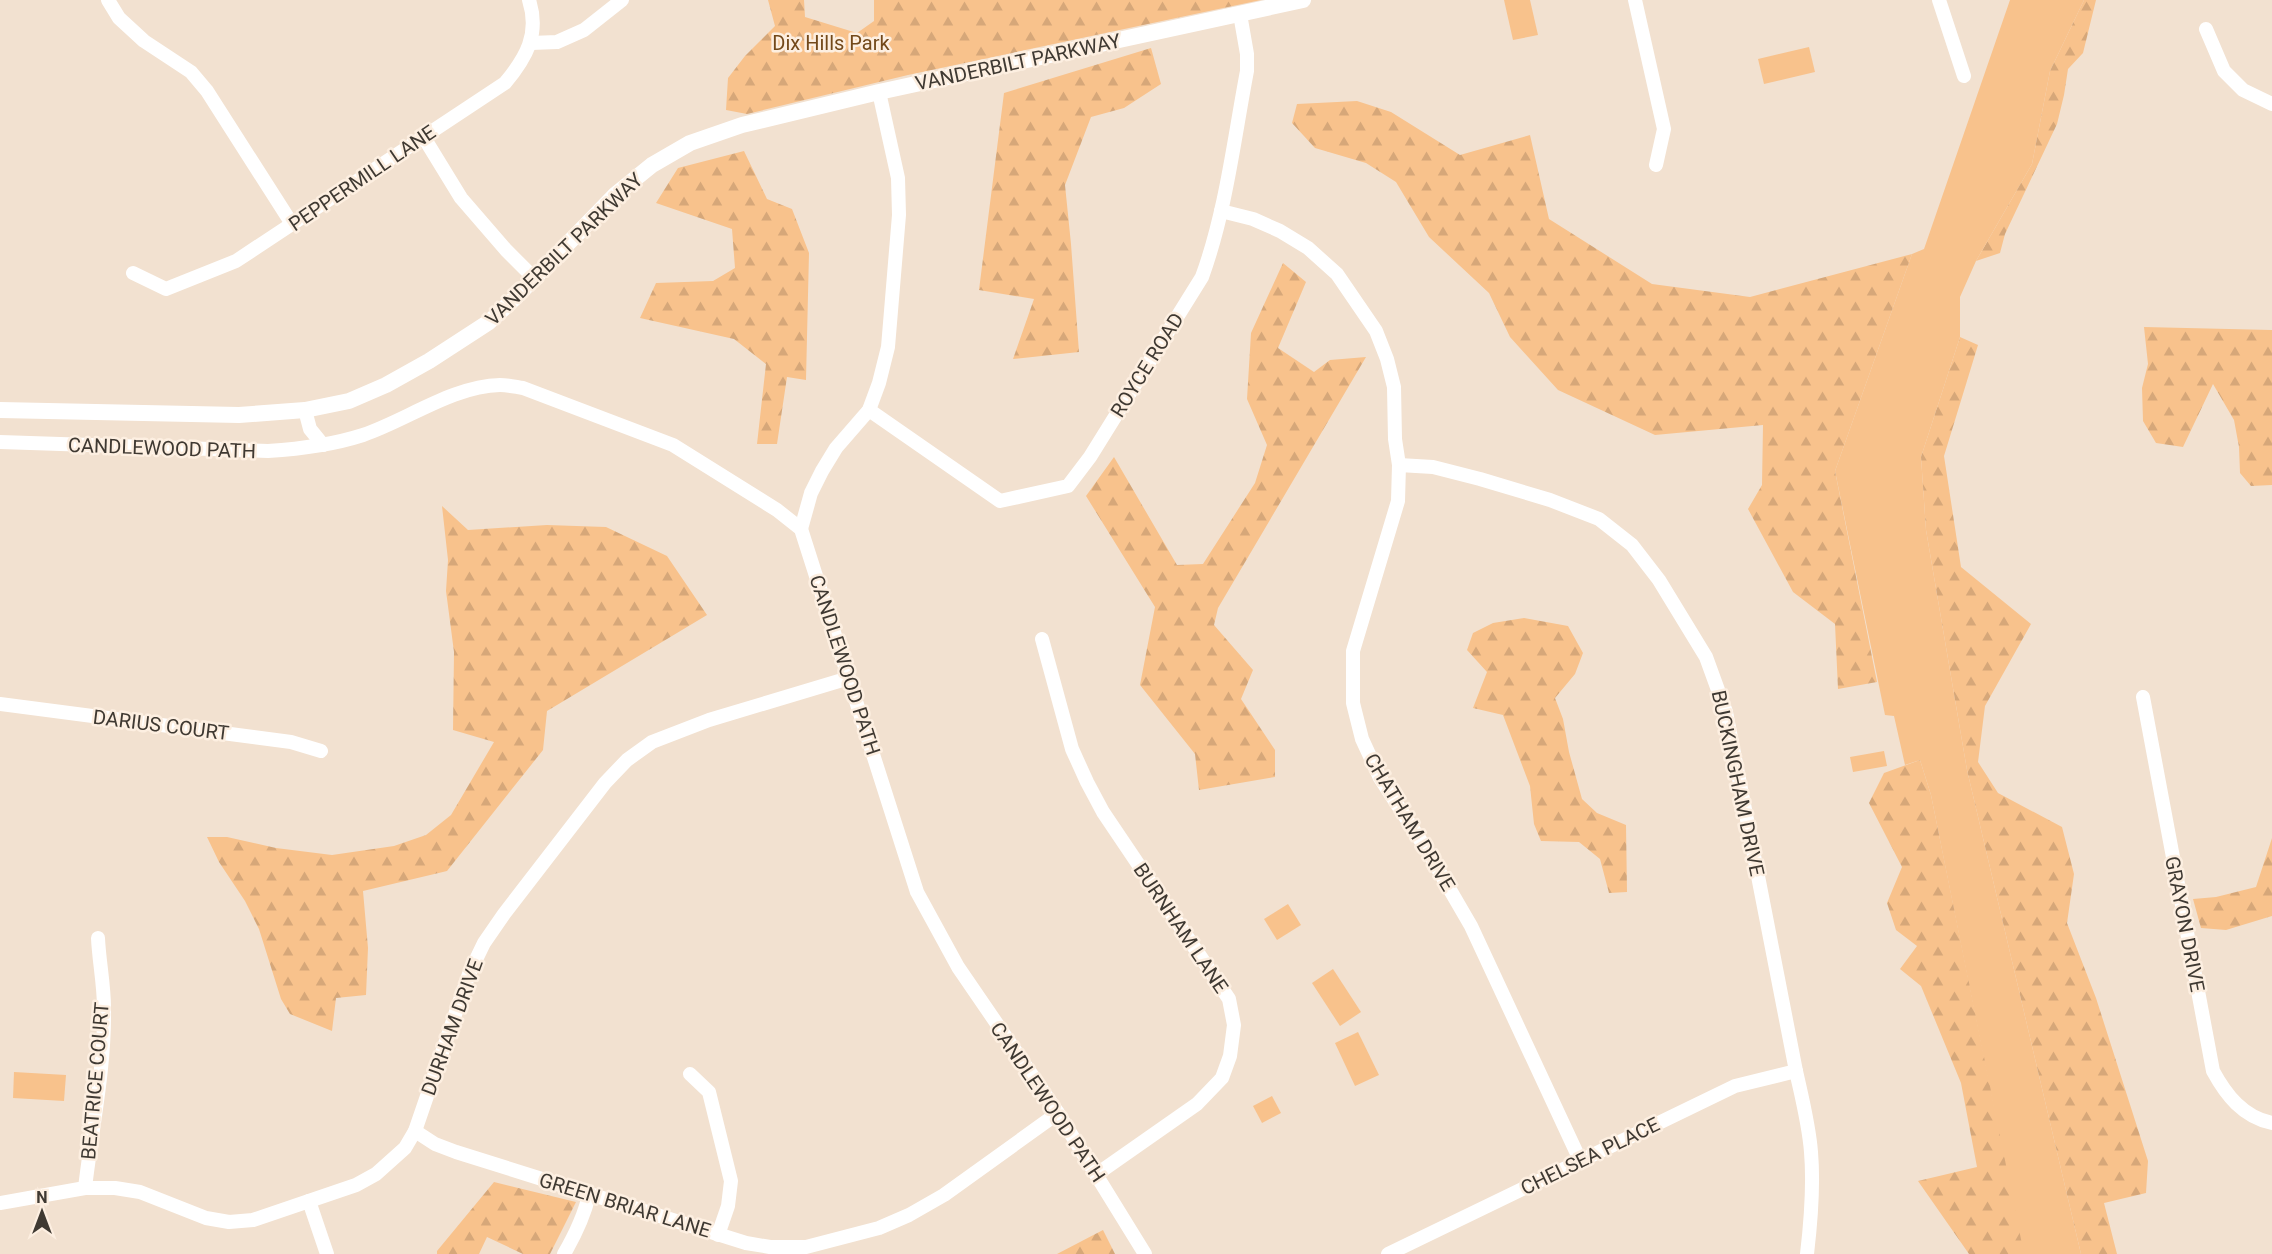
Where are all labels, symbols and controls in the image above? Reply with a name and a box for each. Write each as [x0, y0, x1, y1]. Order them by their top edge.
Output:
street label: VANDERBILT PARKWAY [913, 29, 1123, 95]
park label: Dix Hills Park [772, 31, 891, 55]
street label: PEPPERMILL LANE [284, 120, 440, 236]
street label: VANDERBILT PARKWAY [480, 168, 648, 330]
street label: ROYCE ROAD [1105, 308, 1189, 422]
street label: CANDLEWOOD PATH [68, 433, 256, 463]
street label: CANDLEWOOD PATH [805, 572, 885, 758]
street label: BUCKINGHAM DRIVE [1707, 688, 1769, 878]
street label: DARIUS COURT [92, 705, 230, 745]
street label: CHATHAM DRIVE [1360, 749, 1460, 895]
street label: GRAYON DRIVE [2160, 854, 2210, 994]
street label: BURNHAM LANE [1129, 858, 1233, 998]
street label: DURHAM DRIVE [416, 956, 488, 1098]
street label: BEATRICE COURT [76, 1001, 114, 1161]
street label: CANDLEWOOD PATH [985, 1017, 1111, 1187]
street label: CHELSEA PLACE [1517, 1112, 1663, 1200]
street label: GREEN BRIAR LANE [536, 1167, 714, 1243]
north arrow [12, 1182, 72, 1242]
text: N [36, 1188, 48, 1207]

